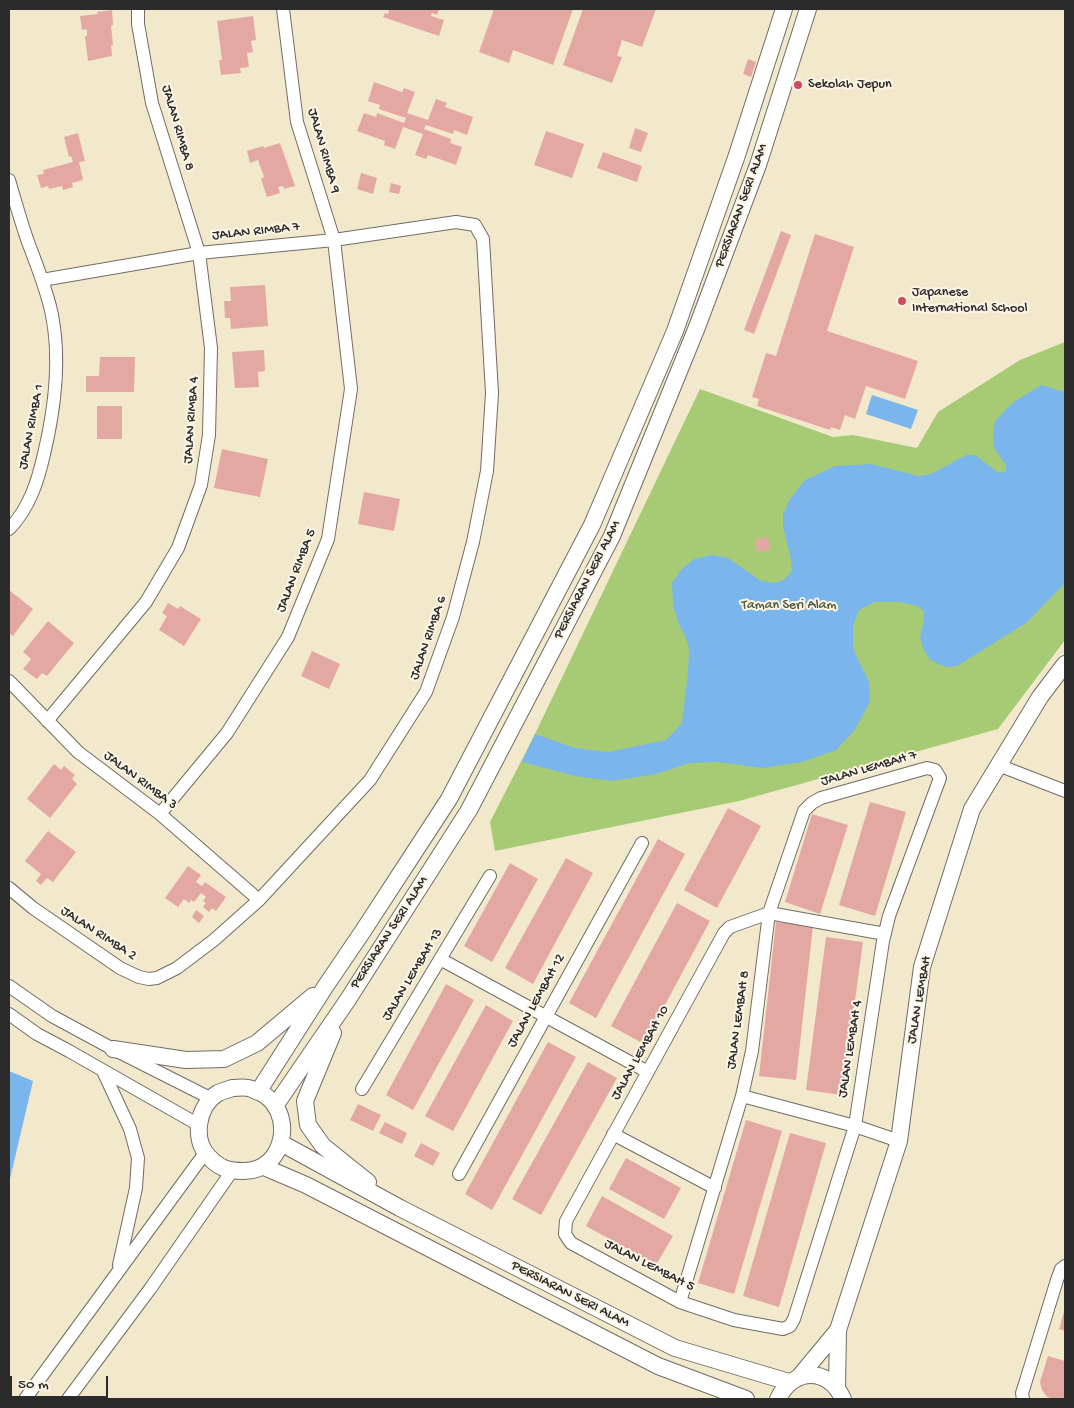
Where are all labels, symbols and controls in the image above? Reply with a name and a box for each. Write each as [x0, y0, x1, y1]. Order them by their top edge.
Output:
place label: Sekolah Jepun [808, 77, 892, 93]
marker: Sekolah Jepun [792, 79, 804, 91]
street label: JALAN RIMBA 8 [157, 83, 197, 173]
street label: JALAN RIMBA 9 [303, 107, 343, 195]
street label: PERSIARAN SERI ALAM [712, 142, 772, 270]
street label: JALAN RIMBA 7 [211, 219, 301, 245]
place label: Japanese International School [912, 285, 1028, 318]
marker: Japanese International School [896, 295, 908, 307]
street label: JALAN RIMBA 4 [181, 376, 203, 464]
street label: JALAN RIMBA 1 [16, 383, 48, 471]
street label: PERSIARAN SERI ALAM [551, 518, 625, 642]
street label: JALAN RIMBA 5 [273, 527, 321, 615]
street label: JALAN RIMBA 6 [407, 594, 451, 682]
park label: Taman Seri Alam [742, 598, 836, 614]
street label: JALAN LEMBAH 7 [819, 747, 919, 791]
street label: JALAN RIMBA 3 [100, 748, 180, 814]
street label: PERSIARAN SERI ALAM [347, 874, 433, 992]
street label: JALAN RIMBA 2 [57, 903, 139, 965]
street label: JALAN LEMBAH 13 [379, 926, 447, 1024]
street label: JALAN LEMBAH 12 [504, 951, 570, 1051]
street label: JALAN LEMBAH [904, 955, 936, 1045]
street label: JALAN LEMBAH 8 [724, 970, 754, 1070]
street label: JALAN LEMBAH 4 [835, 999, 867, 1099]
street label: JALAN LEMBAH 10 [608, 1003, 674, 1103]
street label: JALAN LEMBAH 5 [601, 1236, 697, 1296]
street label: PERSIARAN SERI ALAM [508, 1258, 632, 1332]
scale bar [12, 1366, 110, 1398]
text: 50 m [18, 1376, 49, 1394]

